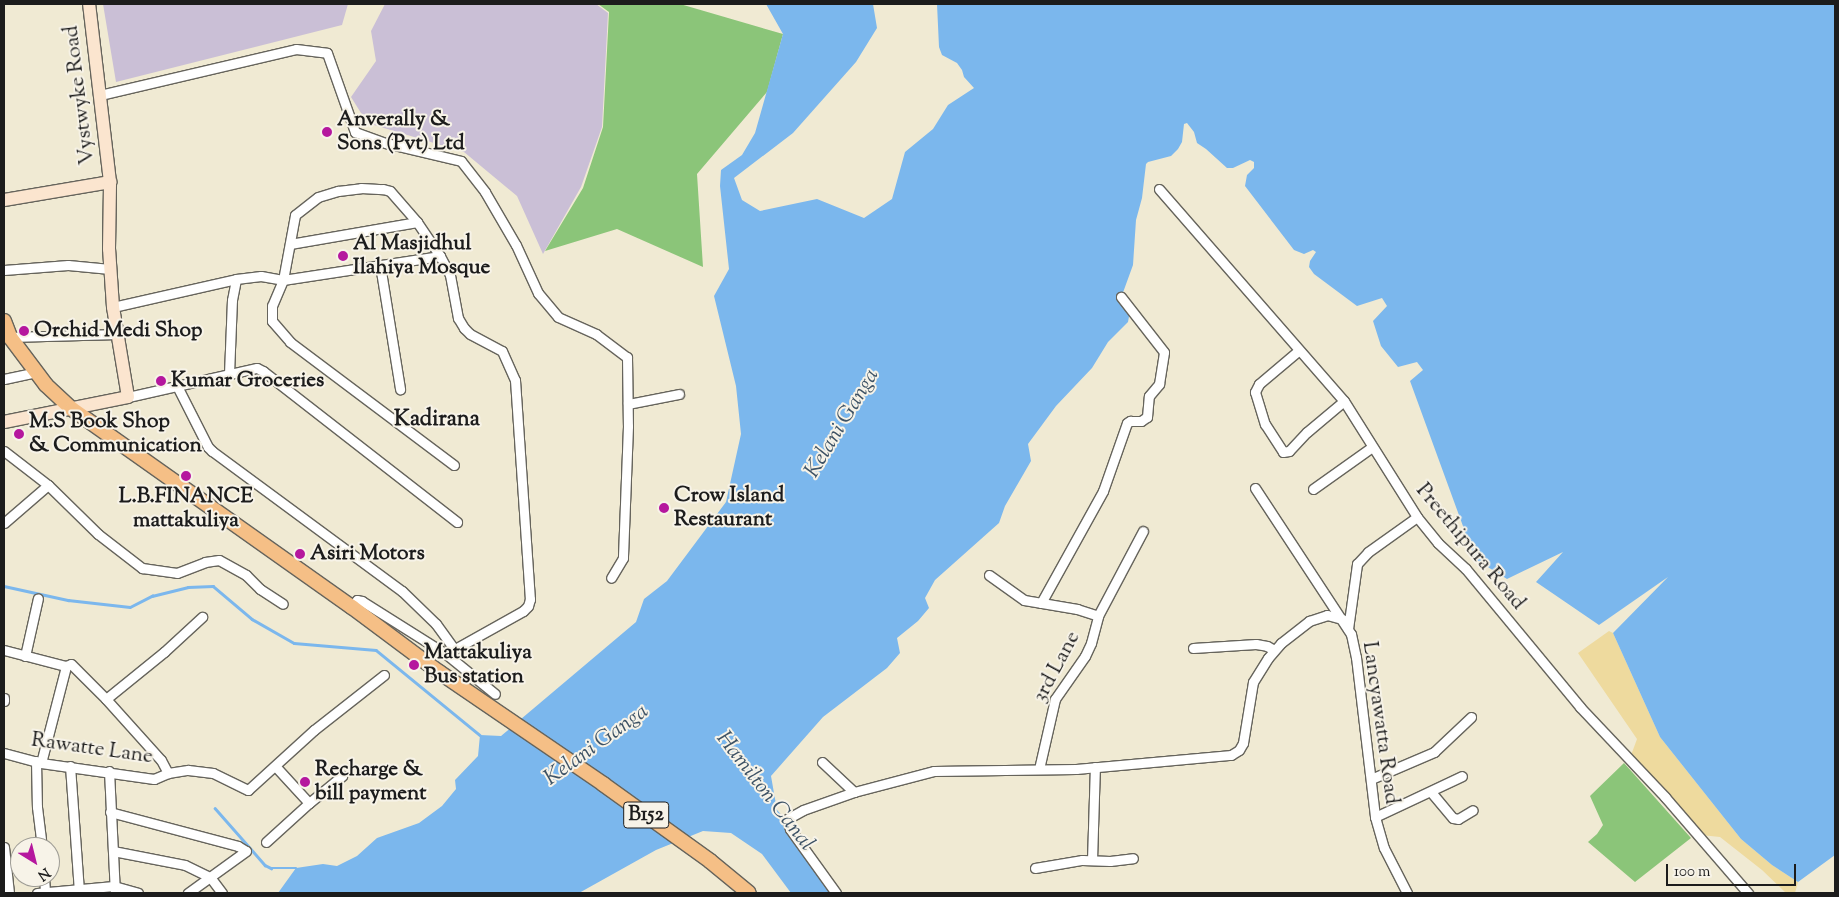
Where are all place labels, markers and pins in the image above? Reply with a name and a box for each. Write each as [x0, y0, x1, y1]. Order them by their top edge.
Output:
place label: Anverally & Sons (Pvt) Ltd [337, 107, 465, 157]
marker: Anverally & Sons (Pvt) Ltd [321, 126, 333, 138]
place label: Al Masjidhul Ilahiya Mosque [353, 231, 490, 281]
marker: Al Masjidhul Ilahiya Mosque [337, 250, 349, 262]
place label: Orchid Medi Shop [34, 318, 202, 344]
marker: Orchid Medi Shop [18, 325, 30, 337]
place label: Kumar Groceries [171, 368, 324, 394]
marker: Kumar Groceries [155, 375, 167, 387]
place label: M.S Book Shop & Communication [29, 409, 202, 459]
marker: M.S Book Shop & Communication [13, 428, 25, 440]
marker: L.B.FINANCE mattakuliya [180, 470, 192, 482]
place label: Crow Island Restaurant [674, 483, 784, 533]
place label: L.B.FINANCE mattakuliya [119, 484, 253, 534]
marker: Crow Island Restaurant [658, 502, 670, 514]
place label: Asiri Motors [310, 541, 425, 567]
marker: Asiri Motors [294, 548, 306, 560]
place label: Mattakuliya Bus station [424, 640, 532, 690]
marker: Mattakuliya Bus station [408, 659, 420, 671]
place label: Recharge & bill payment [315, 757, 426, 807]
marker: Recharge & bill payment [299, 776, 311, 788]

